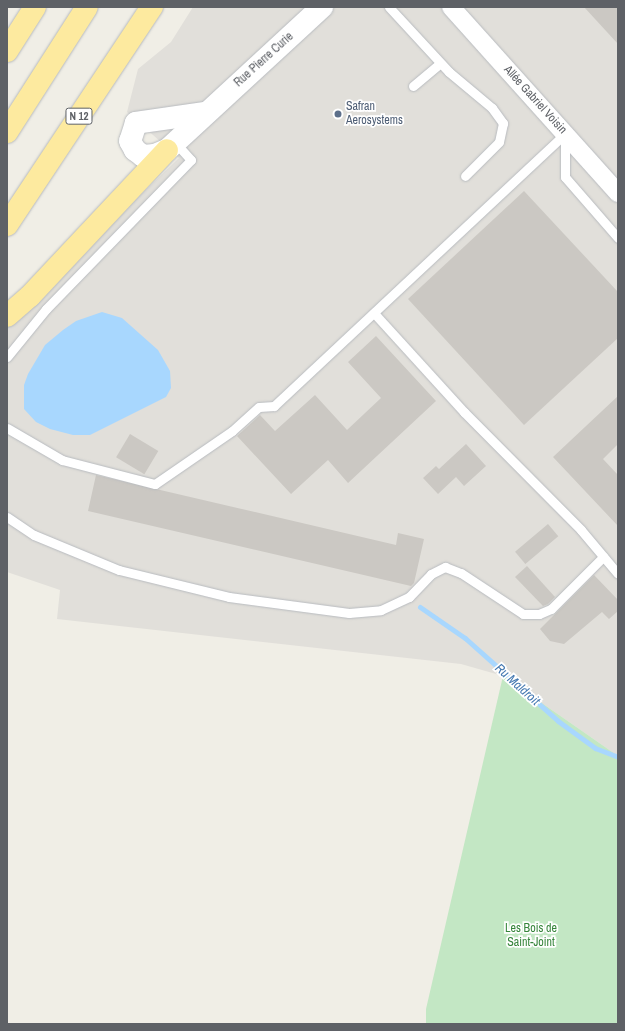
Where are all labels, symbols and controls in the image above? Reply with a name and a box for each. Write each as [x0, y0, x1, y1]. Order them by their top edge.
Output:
street label: Rue Pierre Curie [232, 30, 296, 90]
street label: Allée Gabriel Voisin [501, 63, 569, 137]
place label: Safran Aerosystems [346, 100, 403, 128]
road number: N 12 [65, 107, 93, 125]
marker: Safran Aerosystems [333, 109, 343, 119]
water label: Ru Maldroit [491, 661, 543, 709]
park label: Les Bois de Saint-Joint [505, 922, 557, 950]

